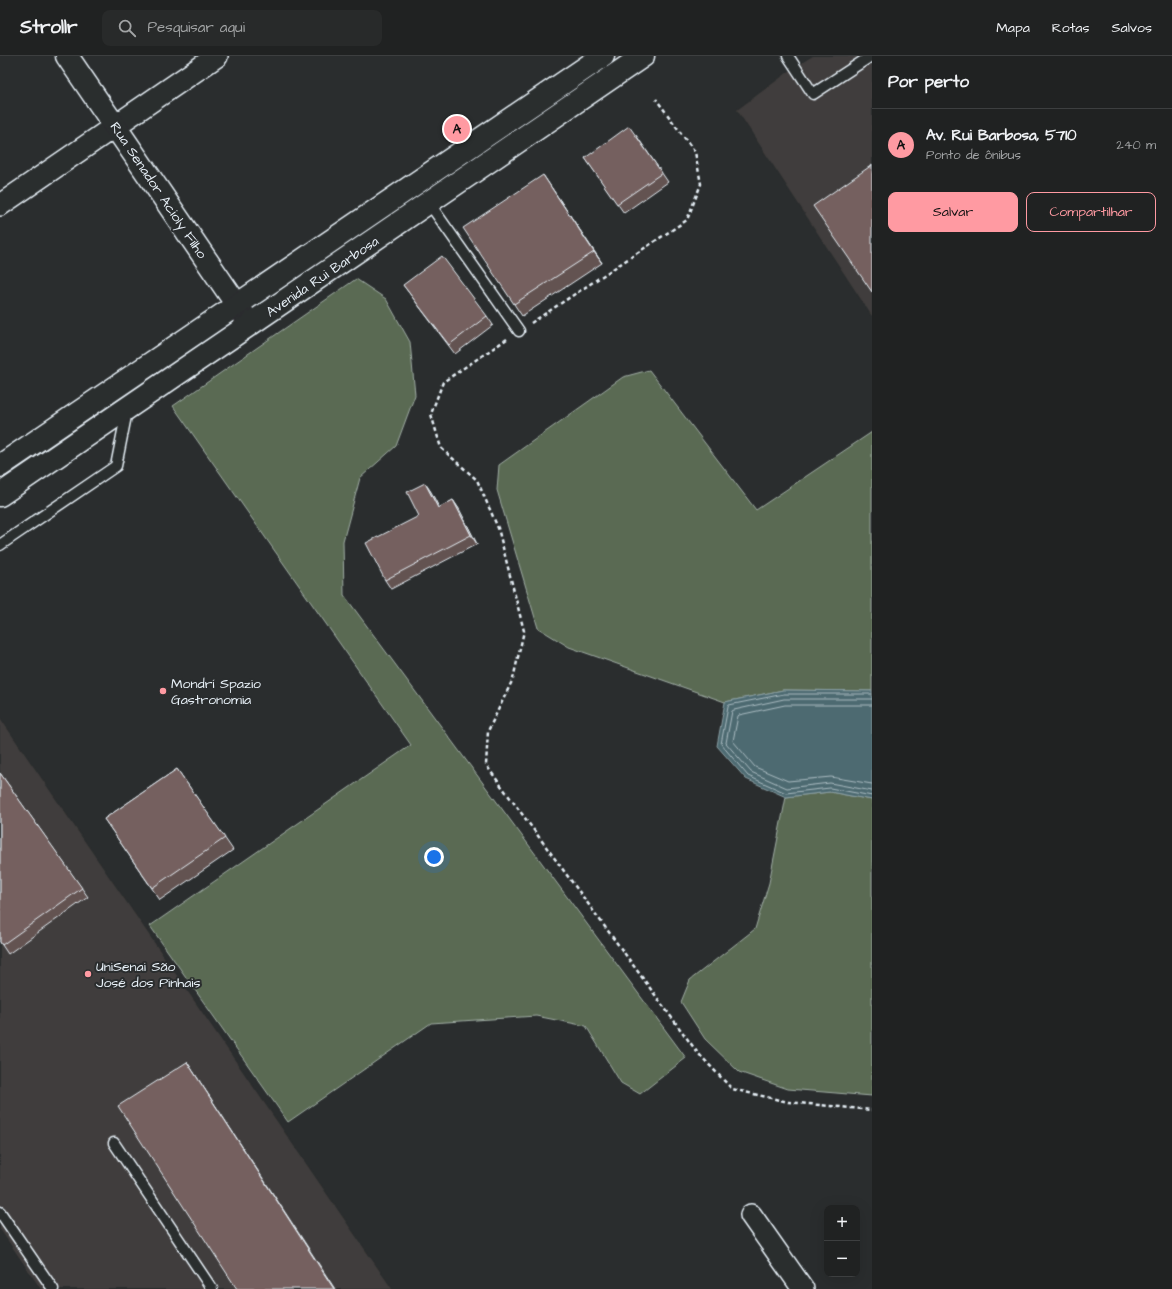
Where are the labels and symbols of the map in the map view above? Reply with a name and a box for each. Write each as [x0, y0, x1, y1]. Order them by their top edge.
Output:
pin: A [444, 114, 470, 144]
street label: Rua Senador Acioly Filho [105, 118, 212, 263]
street label: Avenida Rui Barbosa [262, 232, 383, 322]
place label: Mondrí Spazio Gastronomia [171, 674, 261, 710]
marker: Mondrí Spazio Gastronomia [158, 686, 168, 696]
your location [424, 847, 444, 867]
place label: UniSenai São José dos Pinhais [96, 957, 200, 993]
marker: UniSenai São José dos Pinhais [83, 969, 93, 979]

